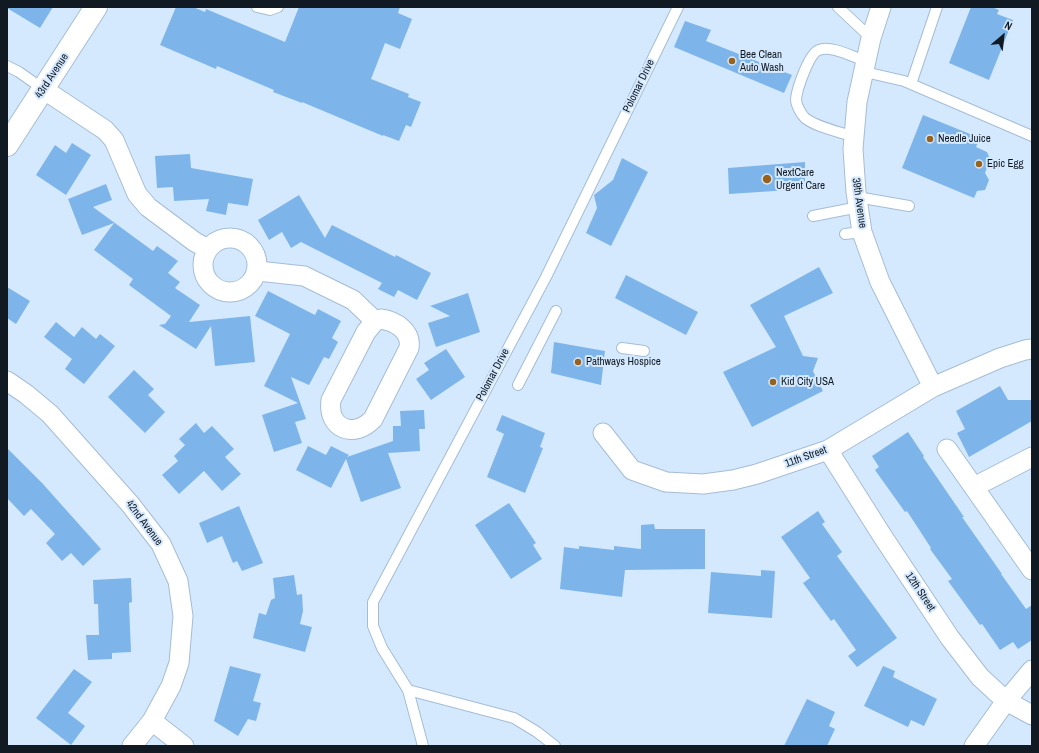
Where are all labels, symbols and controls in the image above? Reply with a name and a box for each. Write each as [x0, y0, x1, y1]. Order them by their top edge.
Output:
north arrow [983, 16, 1023, 56]
text: N [1002, 18, 1015, 33]
place label: Bee Clean Auto Wash [740, 48, 784, 74]
street label: 43rd Avenue [33, 51, 71, 101]
marker: Bee Clean Auto Wash [727, 56, 737, 66]
street label: Polomar Drive [620, 57, 658, 115]
place label: Needle Juice [938, 132, 991, 146]
marker: Needle Juice [925, 134, 935, 144]
place label: Epic Egg [987, 157, 1024, 171]
marker: Epic Egg [974, 159, 984, 169]
place label: NextCare Urgent Care [776, 166, 825, 192]
marker: NextCare Urgent Care [761, 173, 773, 185]
street label: 39th Avenue [849, 177, 869, 229]
street label: Polomar Drive [474, 346, 512, 404]
place label: Pathways Hospice [586, 355, 661, 369]
marker: Pathways Hospice [573, 357, 583, 367]
place label: Kid City USA [781, 375, 834, 389]
marker: Kid City USA [768, 377, 778, 387]
street label: 11th Street [783, 443, 829, 471]
street label: 42nd Avenue [123, 498, 165, 548]
street label: 12th Street [902, 570, 938, 614]

